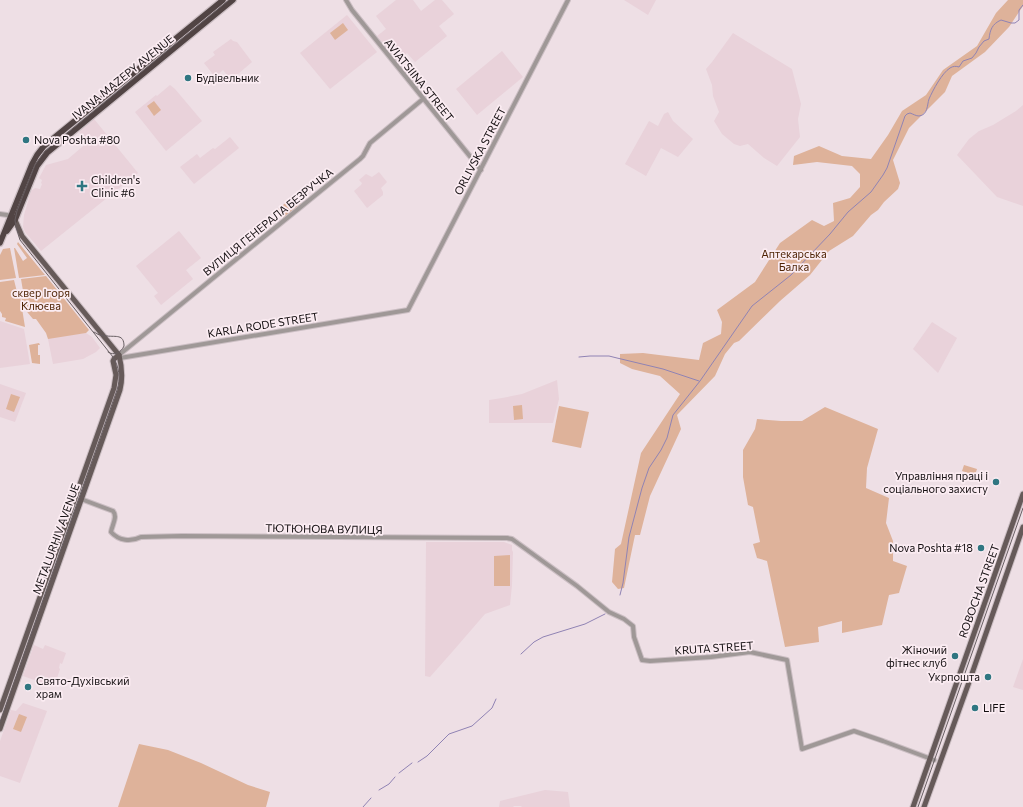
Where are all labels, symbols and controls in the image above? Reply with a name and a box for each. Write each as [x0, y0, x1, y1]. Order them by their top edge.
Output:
street label: IVANA MAZEPY AVENUE [69, 32, 176, 122]
street label: AVIATSIINA STREET [382, 36, 457, 124]
place label: Будівельник [196, 71, 259, 84]
marker: Будівельник [183, 73, 193, 83]
street label: ORLIVSKA STREET [451, 105, 508, 197]
place label: Nova Poshta #80 [34, 133, 120, 146]
marker: Nova Poshta #80 [21, 135, 31, 145]
street label: ВУЛИЦЯ ГЕНЕРАЛА БЕЗРУЧКА [200, 165, 336, 278]
place label: Children's Clinic #6 [91, 173, 140, 199]
marker: Children's Clinic #6 [76, 180, 88, 192]
park label: Аптекарська Балка [761, 247, 827, 273]
park label: сквер Ігоря Клюєва [12, 286, 70, 312]
street label: KARLA RODE STREET [207, 309, 319, 340]
place label: Управління праці і соціального захисту [883, 469, 988, 495]
marker: Управління праці і соціального захисту [991, 477, 1001, 487]
street label: METALURHIV AVENUE [29, 482, 82, 596]
street label: ТЮТЮНОВА ВУЛИЦЯ [265, 521, 383, 536]
place label: Nova Poshta #18 [889, 541, 973, 554]
street label: ROBOCHA STREET [956, 542, 1001, 639]
marker: Nova Poshta #18 [976, 543, 986, 553]
street label: KRUTA STREET [674, 638, 754, 657]
place label: Жіночий фітнес клуб [886, 643, 947, 669]
marker: Жіночий фітнес клуб [950, 651, 960, 661]
place label: Укрпошта [928, 670, 980, 683]
marker: Укрпошта [983, 672, 993, 682]
place label: Свято-Духівський храм [36, 674, 130, 700]
marker: Свято-Духівський храм [23, 682, 33, 692]
place label: LIFE [983, 701, 1005, 714]
marker: LIFE [970, 703, 980, 713]

